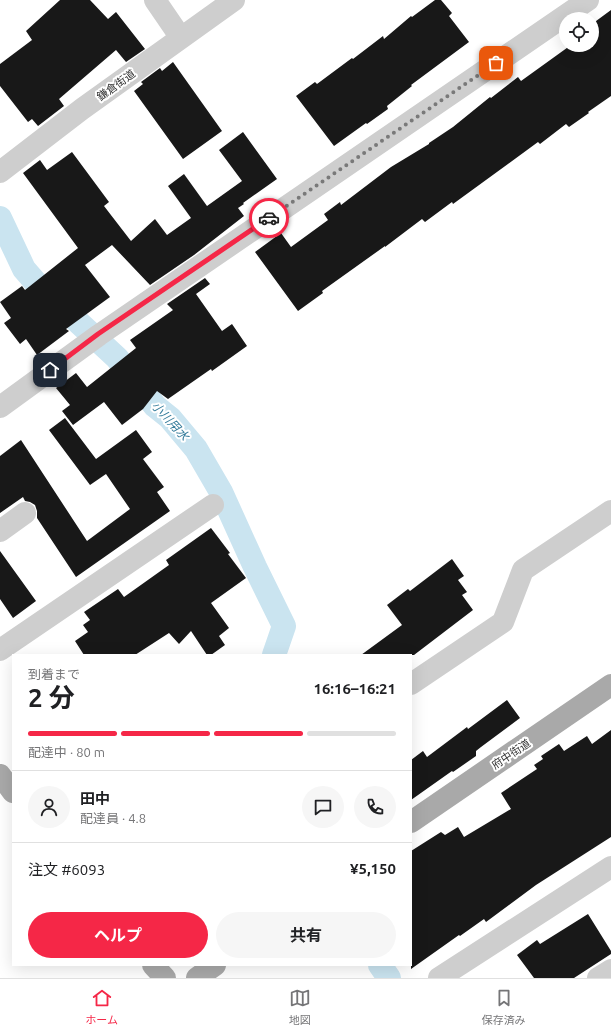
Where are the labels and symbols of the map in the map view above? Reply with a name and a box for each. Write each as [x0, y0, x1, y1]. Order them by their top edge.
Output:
pin [479, 46, 513, 80]
street label: 鎌倉街道 [95, 67, 137, 103]
courier [249, 198, 289, 238]
pin [33, 353, 67, 387]
water label: 小川用水 [149, 399, 193, 444]
street label: 府中街道 [489, 737, 533, 771]

